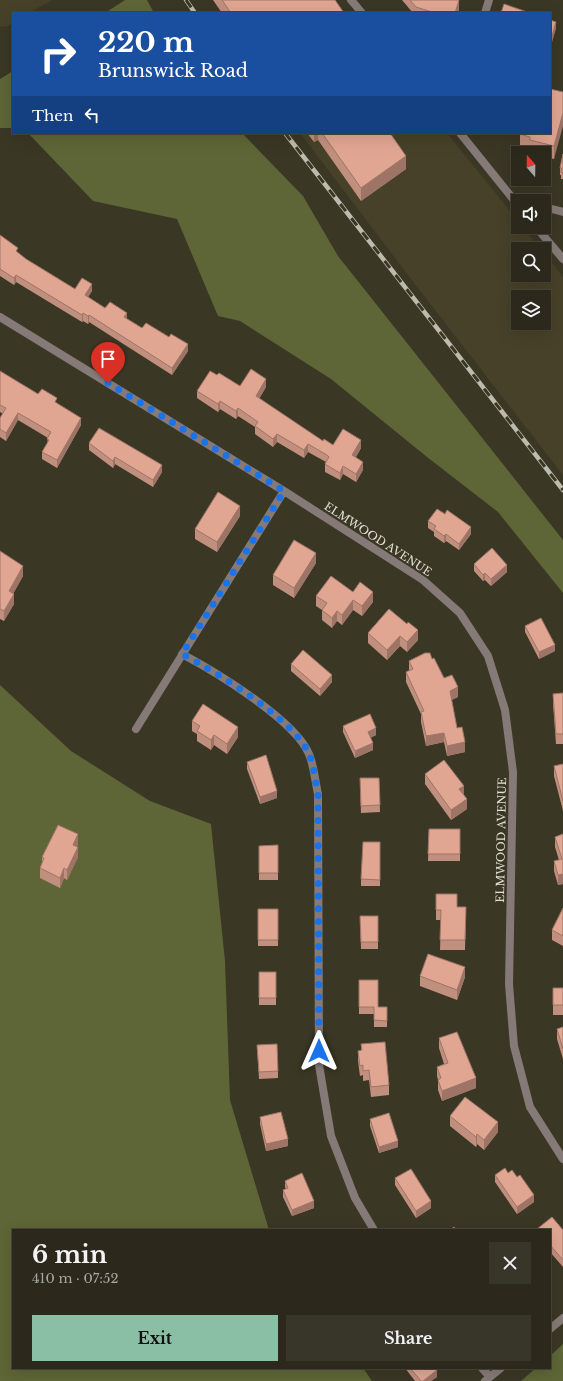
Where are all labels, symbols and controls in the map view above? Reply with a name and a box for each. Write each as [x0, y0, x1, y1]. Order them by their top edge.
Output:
text: 220 m [98, 25, 194, 60]
icon: right [32, 28, 84, 80]
text: Brunswick Road [98, 60, 248, 82]
icon: left [81, 104, 103, 126]
text: Then [32, 106, 73, 125]
north arrow [511, 146, 551, 186]
map controls [511, 146, 551, 330]
button: sound [511, 194, 551, 234]
button: search [511, 242, 551, 282]
button: layers [511, 290, 551, 330]
pin [91, 342, 125, 383]
icon: arrive [97, 348, 119, 370]
street label: ELMWOOD AVENUE [322, 499, 434, 579]
street label: ELMWOOD AVENUE [493, 777, 509, 903]
position arrow [298, 1030, 340, 1072]
text: 6 min [32, 1240, 107, 1269]
button: close [489, 1242, 531, 1284]
text: 410 m · 07:52 [32, 1270, 118, 1287]
button: Exit [32, 1315, 278, 1361]
button: Share [286, 1315, 531, 1361]

